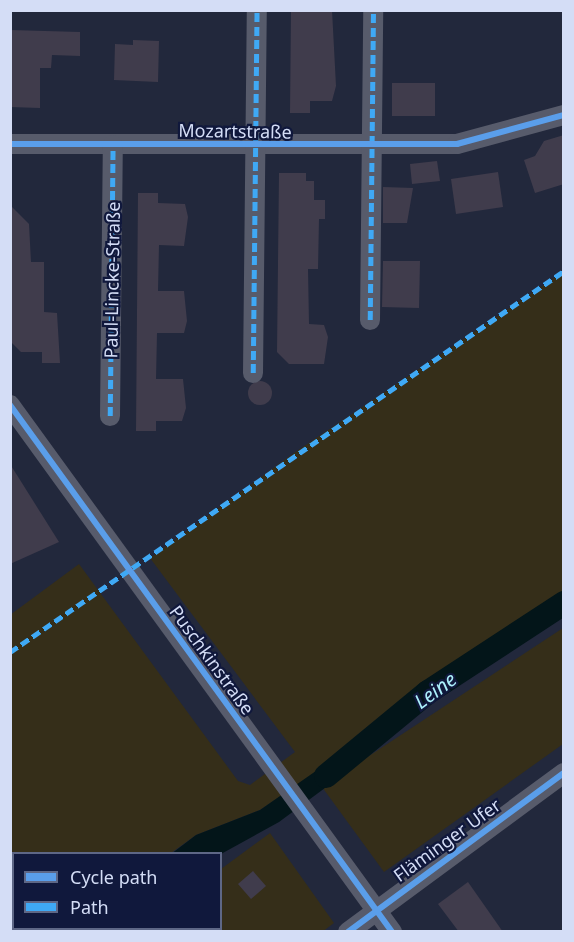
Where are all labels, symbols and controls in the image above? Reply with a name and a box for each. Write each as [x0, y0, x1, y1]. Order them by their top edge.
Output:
street label: Mozartstraße [178, 119, 292, 143]
street label: Paul-Lincke-Straße [100, 201, 124, 359]
street label: Puschkinstraße [165, 601, 259, 719]
water label: Leine [409, 667, 461, 713]
street label: Fläminger Ufer [389, 794, 505, 886]
legend [12, 852, 222, 930]
text: Cycle path [70, 865, 157, 889]
text: Path [70, 895, 109, 919]

